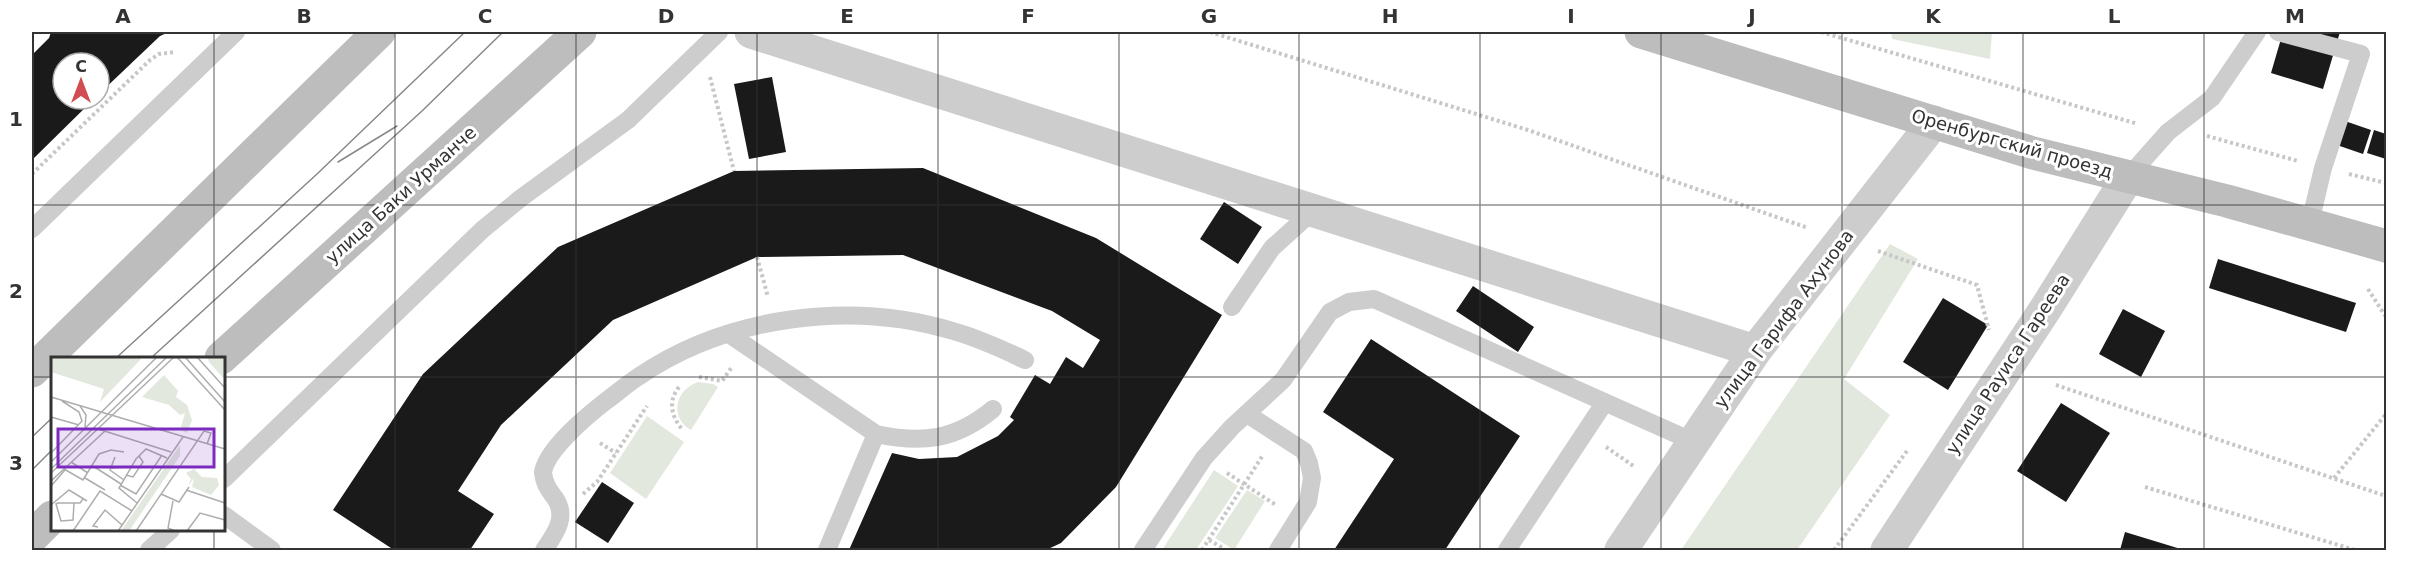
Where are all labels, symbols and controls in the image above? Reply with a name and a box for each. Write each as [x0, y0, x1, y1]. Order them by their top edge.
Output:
text: A [115, 4, 131, 28]
text: B [296, 4, 312, 28]
text: C [478, 4, 492, 28]
text: D [658, 4, 674, 28]
text: E [840, 4, 854, 28]
text: F [1021, 4, 1035, 28]
text: G [1201, 4, 1217, 28]
text: H [1382, 4, 1398, 28]
text: I [1567, 4, 1575, 28]
text: J [1746, 4, 1756, 28]
text: K [1925, 4, 1942, 28]
text: L [2108, 4, 2121, 28]
text: M [2285, 4, 2305, 28]
north arrow [51, 51, 111, 111]
text: С [75, 57, 87, 76]
street label: Оренбургский проезд [1909, 105, 2115, 182]
text: 1 [9, 107, 23, 131]
street label: улица Баки Урманче [321, 122, 480, 268]
street label: улица Гарифа Ахунова [1710, 225, 1858, 412]
street label: улица Рауиса Гареева [1941, 270, 2074, 458]
text: 2 [9, 279, 23, 303]
inset map [51, 357, 225, 531]
text: 3 [9, 451, 23, 475]

